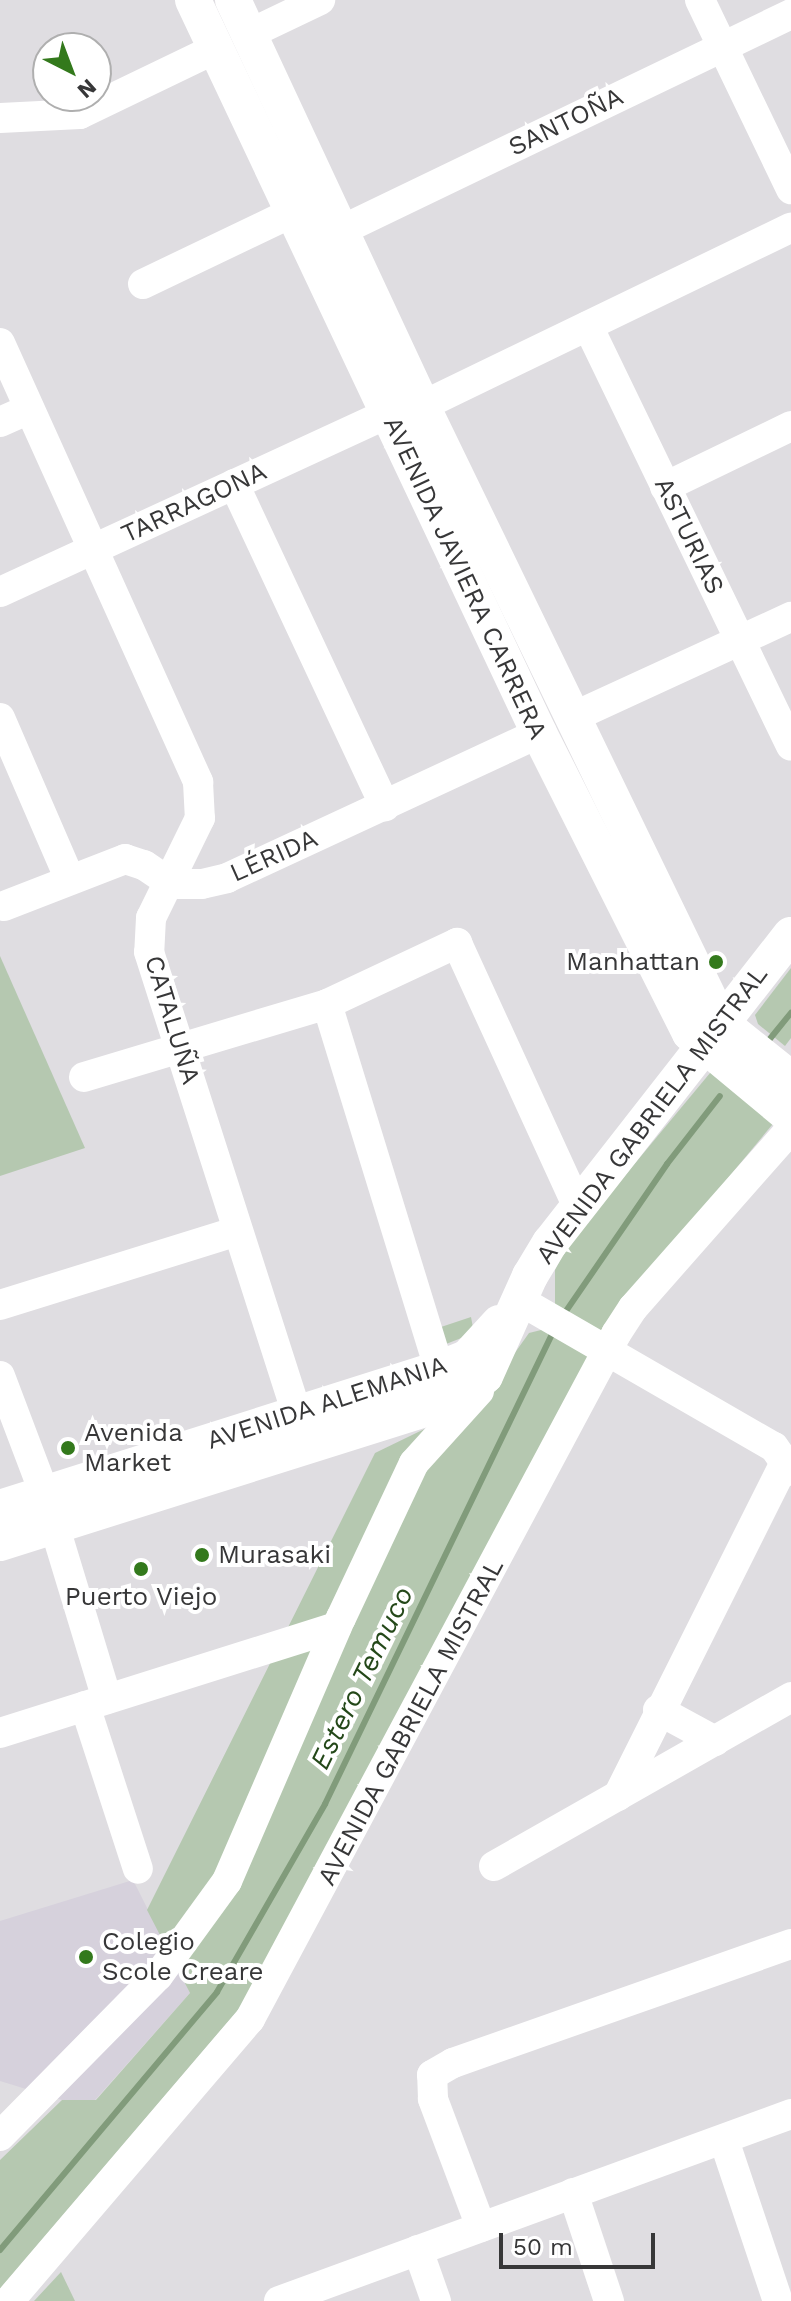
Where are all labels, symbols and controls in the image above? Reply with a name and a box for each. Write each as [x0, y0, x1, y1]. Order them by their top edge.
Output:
north arrow [32, 32, 112, 112]
text: N [73, 74, 101, 103]
street label: SANTOÑA [504, 81, 628, 163]
street label: AVENIDA JAVIERA CARRERA [376, 411, 554, 745]
street label: TARRAGONA [117, 456, 271, 550]
street label: ASTURIAS [647, 473, 731, 599]
street label: LÉRIDA [225, 823, 323, 889]
place label: Manhattan [566, 946, 700, 978]
street label: CATALUÑA [138, 952, 206, 1088]
marker: Manhattan [707, 953, 725, 971]
street label: AVENIDA GABRIELA MISTRAL [529, 959, 775, 1271]
street label: AVENIDA ALEMANIA [202, 1349, 452, 1457]
place label: Avenida Market [84, 1417, 183, 1478]
marker: Avenida Market [59, 1439, 77, 1457]
place label: Murasaki [218, 1539, 331, 1571]
marker: Murasaki [193, 1546, 211, 1564]
street label: AVENIDA GABRIELA MISTRAL [311, 1552, 511, 1892]
marker: Puerto Viejo [132, 1560, 150, 1578]
place label: Puerto Viejo [64, 1581, 218, 1613]
water label: Estero Temuco [303, 1581, 421, 1775]
place label: Colegio Scole Creare [102, 1926, 264, 1988]
marker: Colegio Scole Creare [77, 1948, 95, 1966]
scale bar [503, 2217, 659, 2267]
text: 50 m [513, 2233, 573, 2261]

